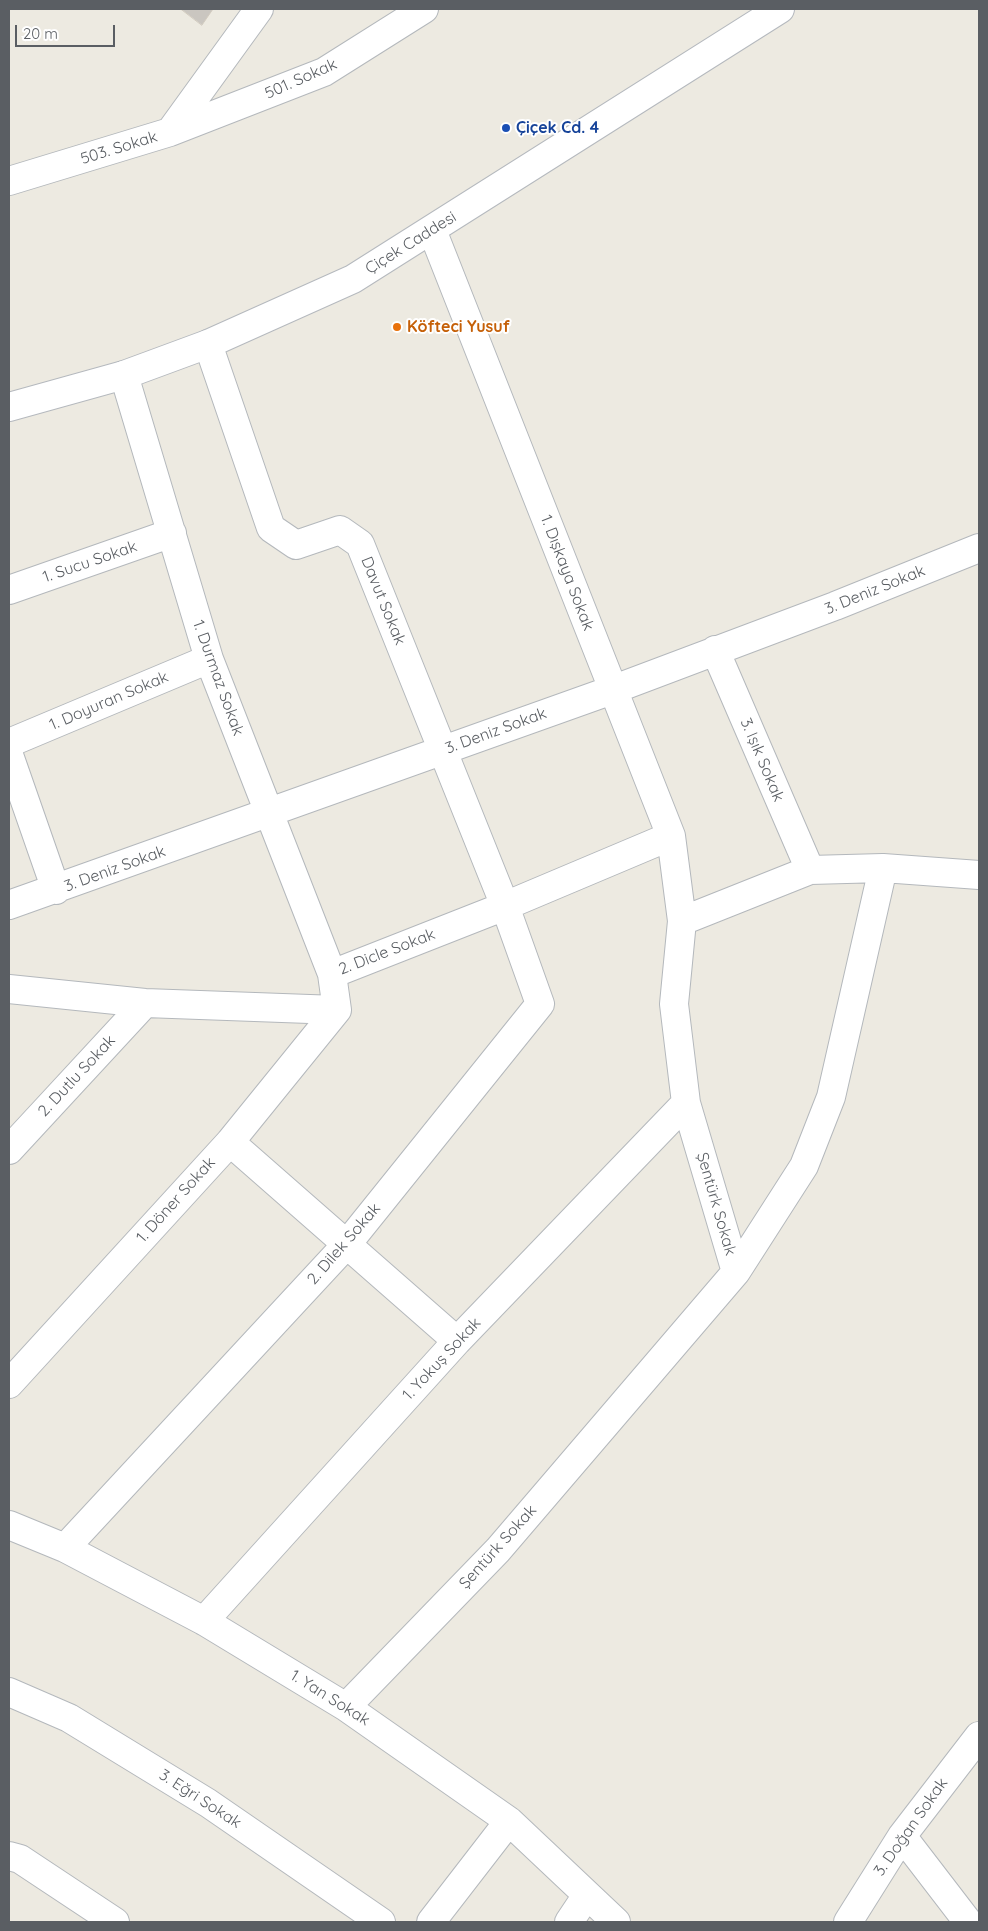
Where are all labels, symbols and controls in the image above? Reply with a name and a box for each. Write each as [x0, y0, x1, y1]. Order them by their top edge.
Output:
scale bar [18, 15, 118, 47]
text: 20 m [23, 24, 58, 43]
street label: 501. Sokak [262, 55, 340, 103]
place label: Çiçek Cd. 4 [516, 118, 599, 138]
marker: Çiçek Cd. 4 [500, 122, 512, 134]
street label: 503. Sokak [78, 127, 160, 169]
street label: Çiçek Caddesi [362, 207, 460, 279]
place label: Köfteci Yusuf [407, 317, 510, 337]
marker: Köfteci Yusuf [391, 321, 403, 333]
street label: 1. Dışkaya Sokak [536, 512, 598, 634]
street label: 1. Sucu Sokak [40, 537, 140, 587]
street label: Davut Sokak [357, 554, 409, 648]
street label: 3. Deniz Sokak [822, 561, 928, 619]
street label: 1. Durmaz Sokak [188, 618, 248, 738]
street label: 1. Doyuran Sokak [47, 667, 171, 735]
street label: 3. Deniz Sokak [443, 704, 549, 758]
street label: 3. Işık Sokak [736, 715, 788, 805]
street label: 3. Deniz Sokak [62, 842, 168, 896]
street label: 2. Dicle Sokak [336, 925, 438, 979]
street label: 2. Dutlu Sokak [34, 1031, 120, 1121]
street label: Şentürk Sokak [692, 1150, 740, 1258]
street label: 1. Döner Sokak [133, 1153, 219, 1247]
street label: 2. Dilek Sokak [303, 1199, 385, 1289]
street label: 1. Yokuş Sokak [399, 1314, 485, 1404]
street label: Şentürk Sokak [455, 1501, 541, 1593]
street label: 1. Yan Sokak [287, 1666, 373, 1730]
street label: 3. Eğri Sokak [155, 1765, 245, 1833]
street label: 3. Doğan Sokak [870, 1774, 952, 1880]

